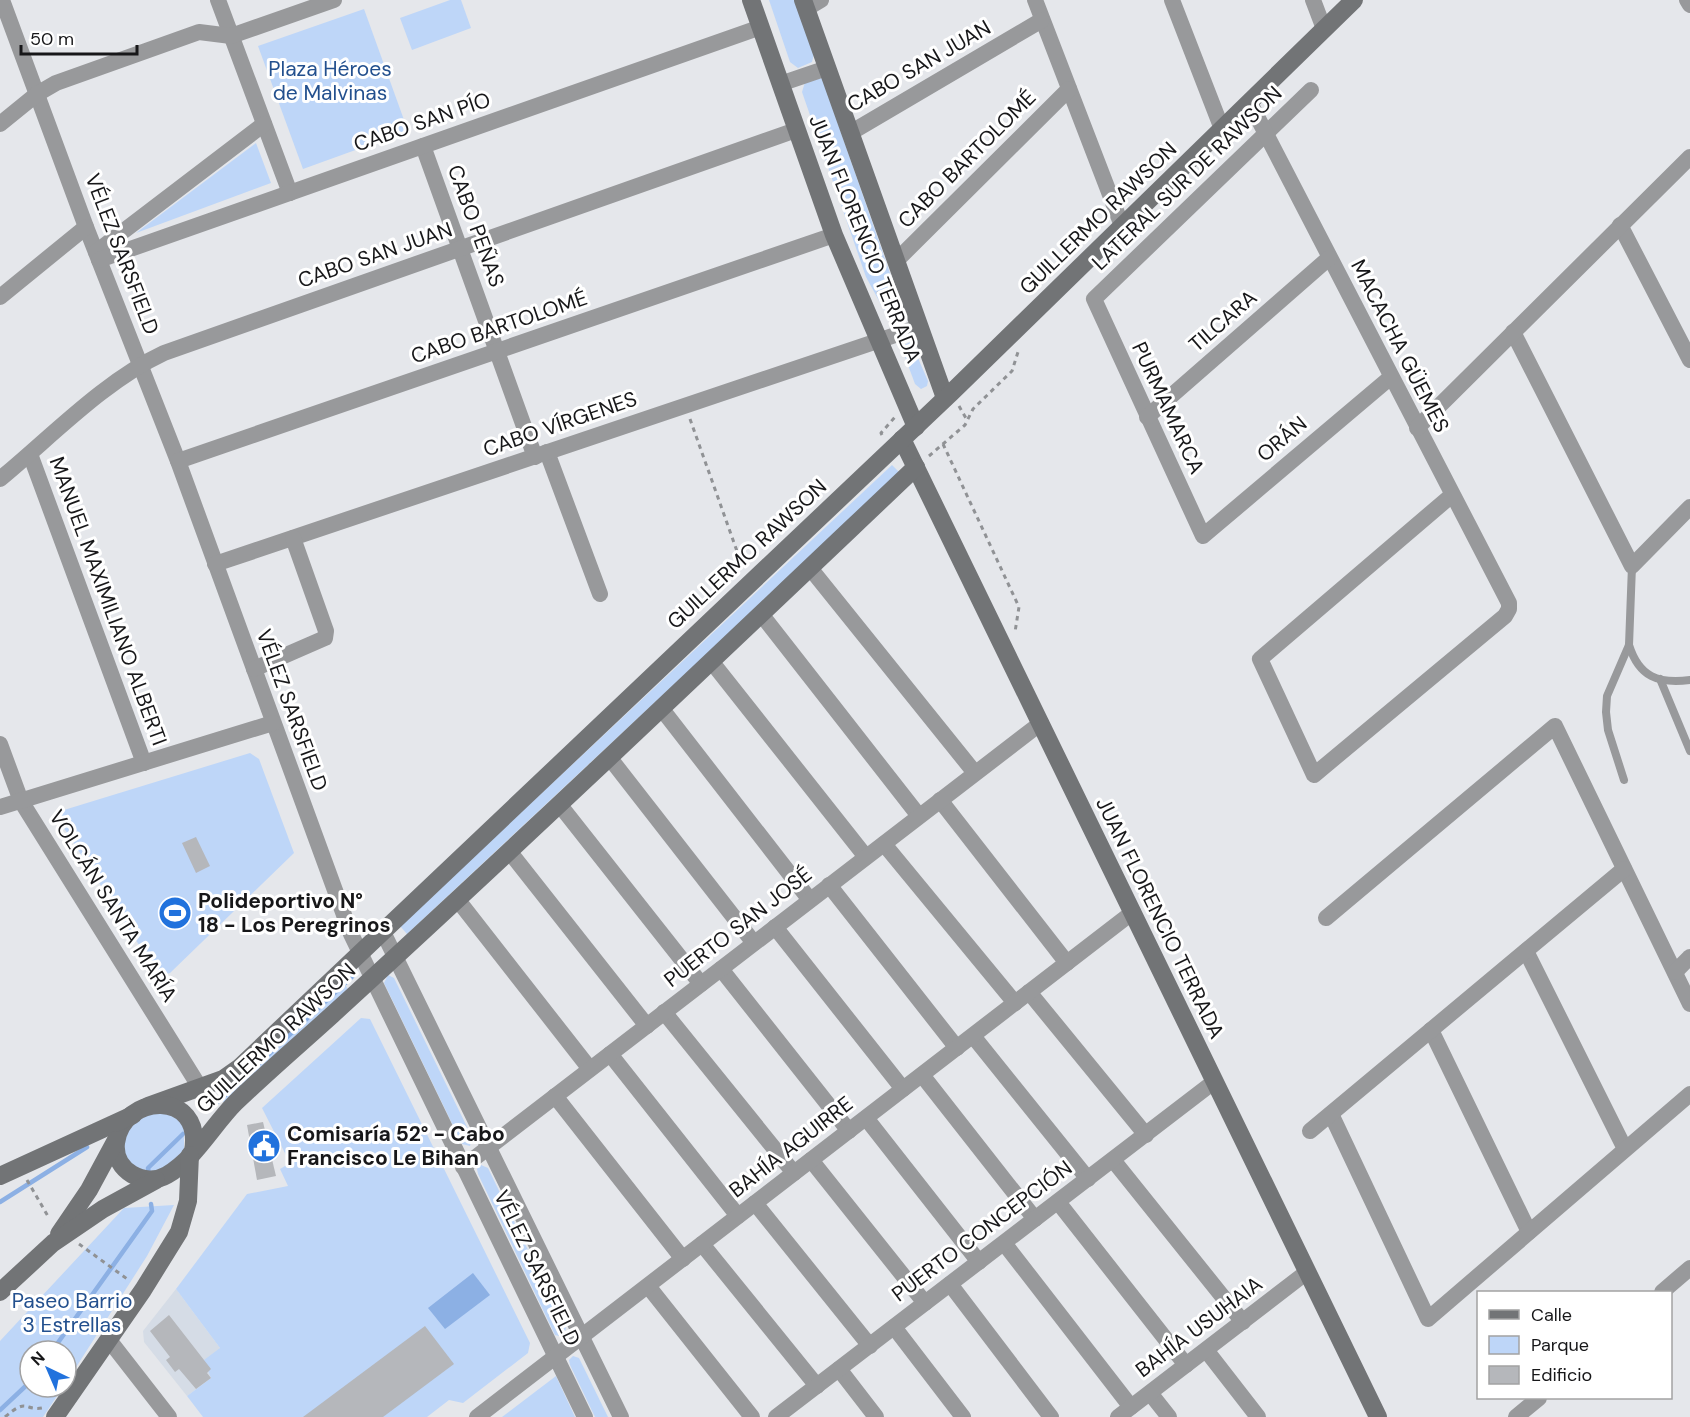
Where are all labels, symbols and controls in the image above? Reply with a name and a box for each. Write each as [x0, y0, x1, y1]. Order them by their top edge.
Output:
street label: CABO SAN JUAN [842, 14, 996, 118]
scale bar [21, 18, 136, 56]
text: 50 m [30, 27, 74, 51]
park label: Plaza Héroes de Malvinas [268, 55, 392, 107]
street label: LATERAL SUR DE RAWSON [1086, 80, 1288, 276]
street label: CABO BARTOLOMÉ [892, 84, 1042, 234]
street label: CABO SAN PÍO [350, 86, 494, 158]
street label: JUAN FLORENCIO TERRADA [802, 111, 928, 367]
street label: GUILLERMO RAWSON [1013, 136, 1183, 300]
street label: CABO PEÑAS [441, 161, 511, 291]
street label: VÉLEZ SARSFIELD [78, 170, 166, 338]
street label: CABO SAN JUAN [294, 215, 456, 295]
street label: MACACHA GÜEMES [1344, 255, 1456, 437]
street label: CABO BARTOLOMÉ [407, 284, 591, 370]
street label: TILCARA [1183, 284, 1263, 358]
street label: PURMAMARCA [1125, 337, 1211, 479]
street label: CABO VÍRGENES [479, 385, 641, 463]
street label: ORÁN [1251, 410, 1313, 468]
street label: MANUEL MAXIMILIANO ALBERTI [43, 453, 173, 749]
street label: GUILLERMO RAWSON [661, 473, 833, 635]
street label: VÉLEZ SARSFIELD [250, 625, 334, 795]
street label: JUAN FLORENCIO TERRADA [1089, 793, 1231, 1043]
street label: VOLCÁN SANTA MARÍA [42, 805, 184, 1007]
street label: PUERTO SAN JOSÉ [658, 861, 818, 993]
place label: Polideportivo N° 18 - Los Peregrinos [198, 887, 391, 939]
sports icon: Polideportivo N° 18 - Los Peregrinos [157, 895, 193, 931]
street label: GUILLERMO RAWSON [190, 957, 362, 1119]
street label: BAHÍA AGUIRRE [723, 1090, 859, 1204]
place label: Comisaría 52° - Cabo Francisco Le Bihan [287, 1120, 505, 1172]
public building icon: Comisaría 52° - Cabo Francisco Le Bihan [246, 1128, 282, 1164]
street label: PUERTO CONCEPCIÓN [886, 1154, 1078, 1308]
street label: VÉLEZ SARSFIELD [487, 1185, 587, 1351]
street label: BAHÍA USUHAIA [1130, 1270, 1268, 1384]
park label: Paseo Barrio 3 Estrellas [12, 1287, 132, 1339]
legend [1477, 1291, 1672, 1399]
text: Calle [1531, 1303, 1572, 1327]
text: Parque [1531, 1333, 1589, 1357]
north arrow [18, 1339, 78, 1399]
text: N [26, 1347, 49, 1370]
text: Edificio [1531, 1363, 1592, 1387]

